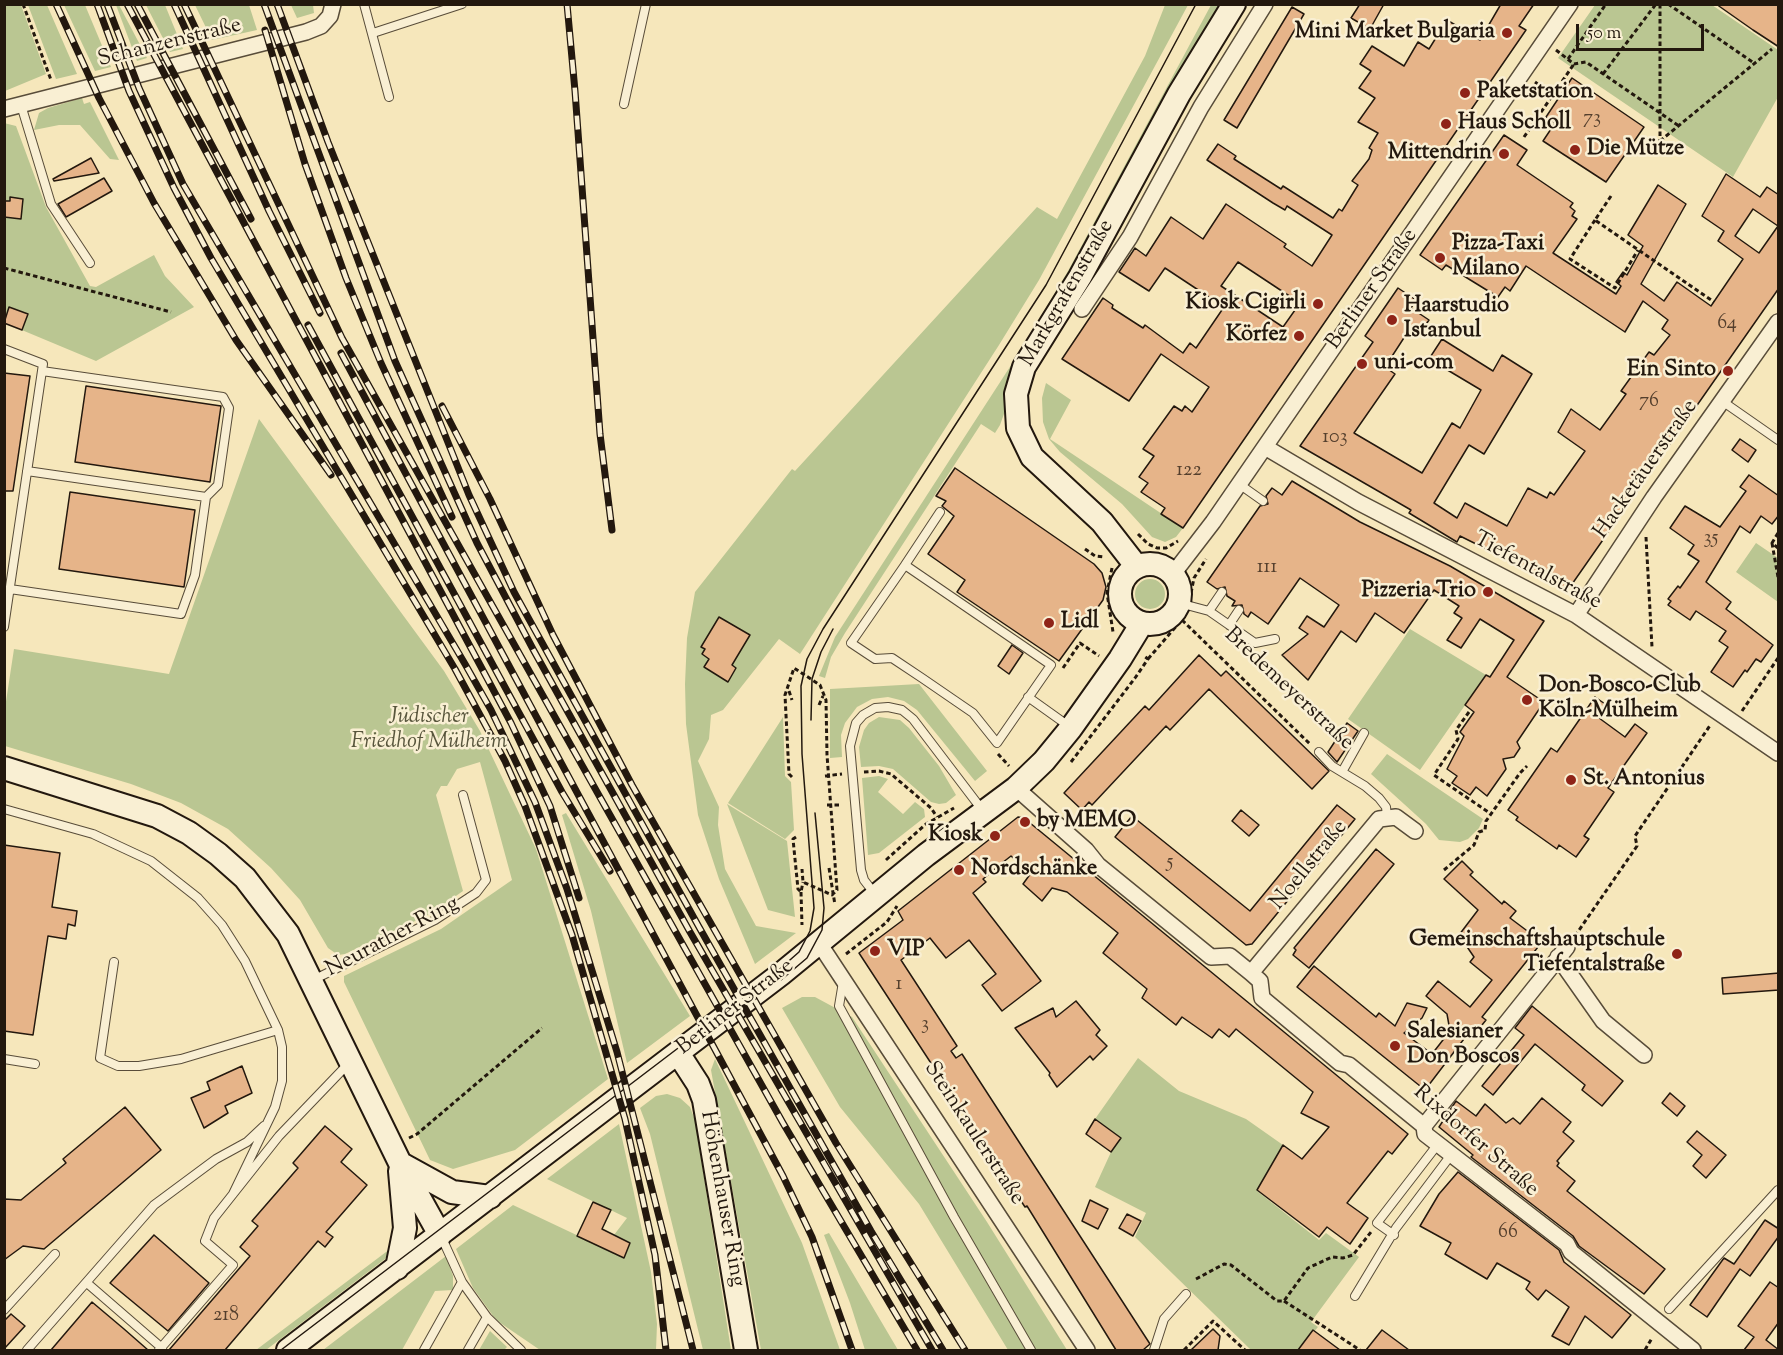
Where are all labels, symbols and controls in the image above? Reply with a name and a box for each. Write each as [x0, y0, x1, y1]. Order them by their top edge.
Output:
scale bar [1579, 12, 1706, 50]
street label: Schanzenstraße [95, 13, 245, 75]
place label: Mini Market Bulgaria [1295, 20, 1495, 46]
text: 50 m [1587, 21, 1621, 47]
marker: Mini Market Bulgaria [1500, 26, 1514, 40]
place label: Paketstation [1477, 80, 1593, 106]
marker: Paketstation [1458, 86, 1472, 100]
house number: 73 [1583, 108, 1601, 132]
place label: Haus Scholl [1458, 111, 1571, 137]
marker: Haus Scholl [1439, 117, 1453, 131]
place label: Die Mütze [1587, 137, 1684, 163]
place label: Mittendrin [1388, 141, 1492, 167]
marker: Die Mütze [1568, 143, 1582, 157]
marker: Mittendrin [1497, 147, 1511, 161]
street label: Markgrafenstraße [1015, 216, 1121, 372]
street label: Berliner Straße [1322, 224, 1424, 356]
place label: Pizza-Taxi Milano [1452, 232, 1544, 284]
marker: Pizza-Taxi Milano [1433, 251, 1447, 265]
place label: Kiosk Cigirli [1186, 291, 1306, 317]
place label: Haarstudio Istanbul [1404, 294, 1509, 346]
marker: Kiosk Cigirli [1311, 297, 1325, 311]
marker: Haarstudio Istanbul [1385, 313, 1399, 327]
house number: 64 [1717, 313, 1737, 337]
place label: Körfez [1226, 323, 1287, 349]
marker: Körfez [1292, 329, 1306, 343]
place label: uni-com [1374, 351, 1453, 377]
marker: uni-com [1355, 357, 1369, 371]
place label: Ein Sinto [1627, 358, 1716, 384]
marker: Ein Sinto [1721, 364, 1735, 378]
house number: 76 [1639, 391, 1659, 415]
street label: Hacketäuerstraße [1589, 395, 1705, 545]
house number: 103 [1322, 427, 1348, 451]
house number: 122 [1176, 460, 1202, 484]
street label: Tiefentalstraße [1468, 527, 1606, 617]
house number: 35 [1704, 528, 1718, 552]
house number: 111 [1257, 557, 1277, 581]
place label: Pizzeria Trio [1361, 579, 1476, 605]
marker: Pizzeria Trio [1481, 585, 1495, 599]
place label: Lidl [1061, 610, 1099, 636]
marker: Lidl [1042, 616, 1056, 630]
street label: Bredemeyerstraße [1218, 623, 1358, 757]
place label: Don-Bosco-Club Köln-Mülheim [1539, 674, 1701, 726]
marker: Don-Bosco-Club Köln-Mülheim [1520, 693, 1534, 707]
park label: Jüdischer Friedhof Mülheim [351, 705, 507, 756]
place label: St. Antonius [1583, 767, 1705, 793]
marker: St. Antonius [1564, 773, 1578, 787]
place label: by MEMO [1037, 809, 1136, 835]
marker: by MEMO [1018, 815, 1032, 829]
street label: Noellstraße [1266, 816, 1354, 916]
place label: Kiosk [928, 823, 983, 849]
marker: Kiosk [988, 829, 1002, 843]
house number: 5 [1167, 852, 1173, 876]
place label: Nordschänke [971, 857, 1097, 883]
marker: Nordschänke [952, 863, 966, 877]
street label: Neurather Ring [322, 892, 464, 984]
place label: Gemeinschaftshauptschule Tiefentalstraße [1409, 928, 1665, 980]
place label: VIP [887, 938, 924, 964]
marker: VIP [868, 944, 882, 958]
marker: Gemeinschaftshauptschule Tiefentalstraße [1670, 947, 1684, 961]
street label: Berliner Straße [672, 954, 800, 1062]
house number: 1 [896, 974, 902, 998]
house number: 3 [921, 1014, 929, 1038]
place label: Salesianer Don Boscos [1407, 1020, 1519, 1072]
marker: Salesianer Don Boscos [1388, 1039, 1402, 1053]
street label: Steinkaulerstraße [917, 1057, 1029, 1211]
street label: Rixdorfer Straße [1407, 1080, 1543, 1204]
street label: Höhenhauser Ring [693, 1109, 749, 1289]
house number: 66 [1498, 1222, 1518, 1246]
house number: 218 [213, 1305, 239, 1329]

